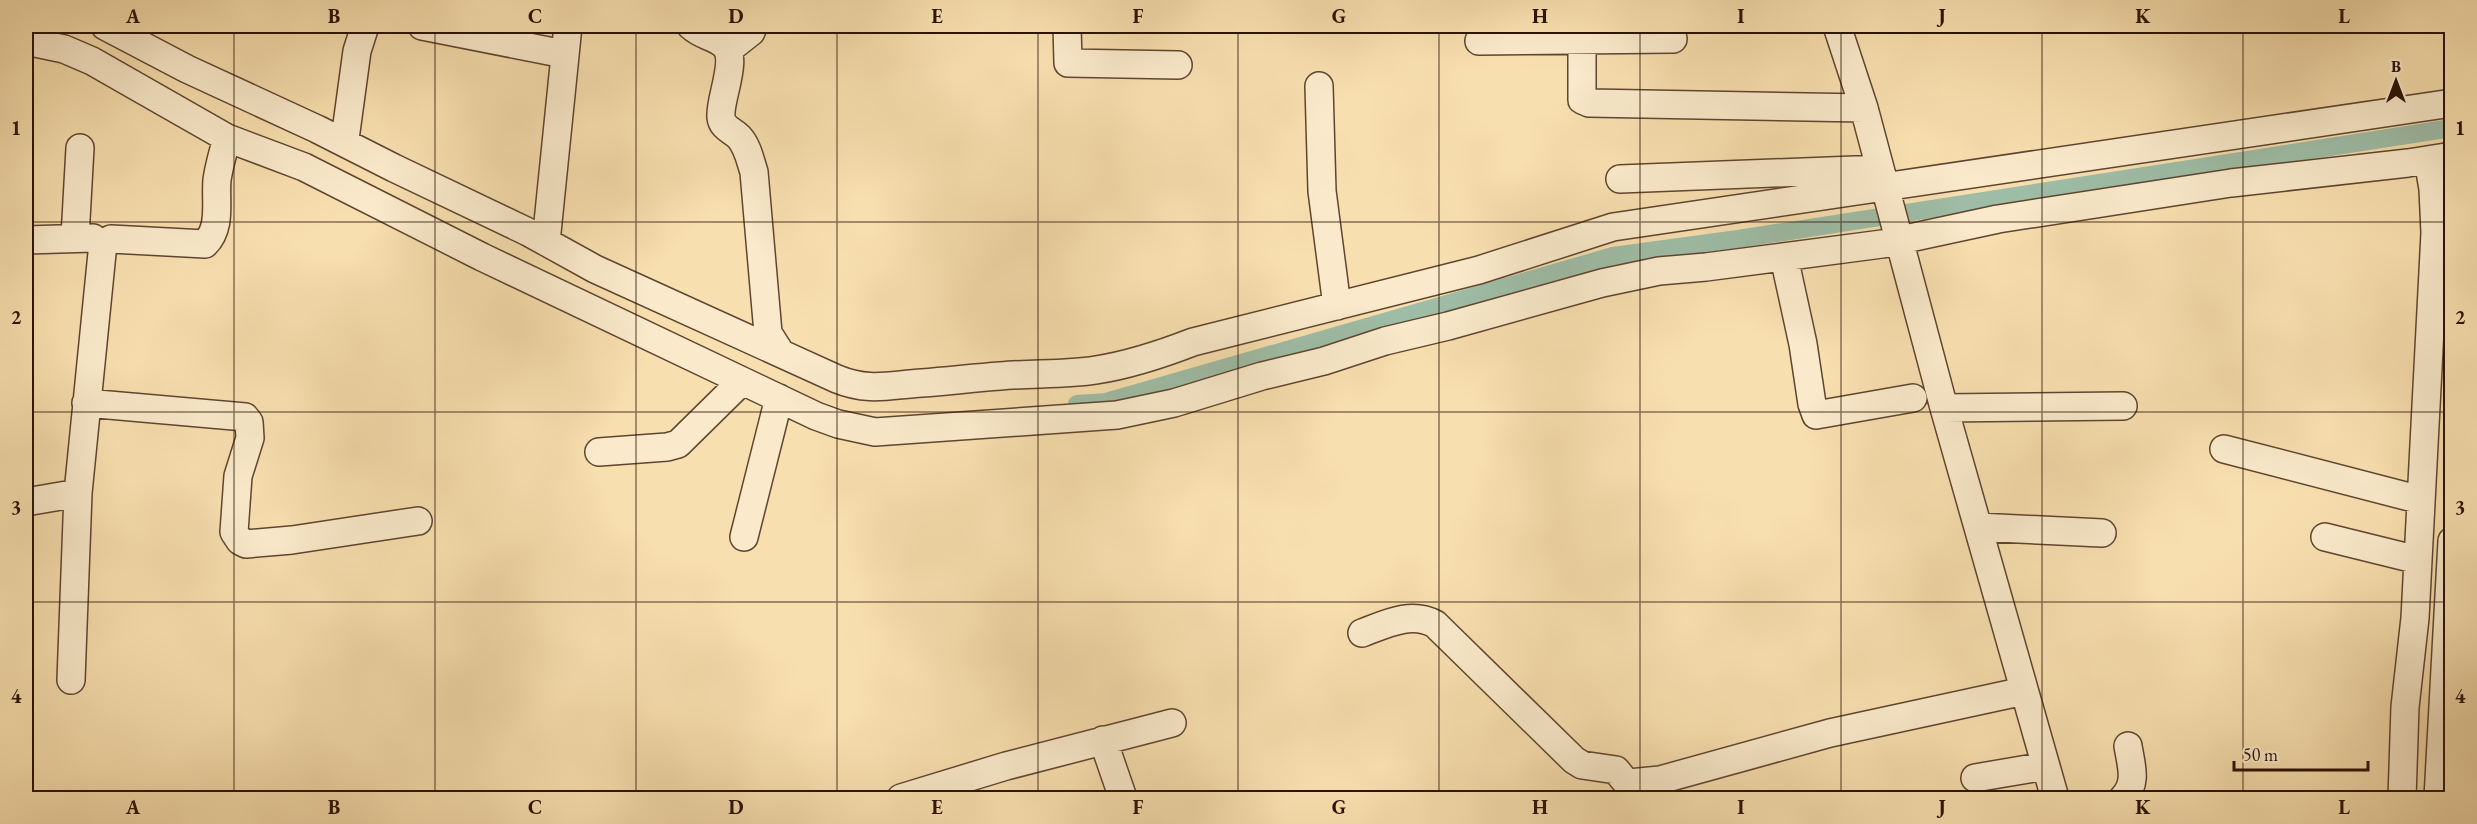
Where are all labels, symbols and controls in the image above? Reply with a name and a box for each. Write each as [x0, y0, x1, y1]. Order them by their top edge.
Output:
text: A [125, 3, 141, 29]
text: B [328, 3, 340, 29]
text: C [528, 3, 542, 29]
text: D [728, 3, 744, 29]
text: E [931, 3, 943, 29]
text: F [1133, 3, 1144, 29]
text: G [1332, 3, 1346, 29]
text: H [1532, 3, 1548, 29]
text: I [1737, 3, 1745, 29]
text: J [1936, 3, 1946, 29]
text: K [2135, 3, 2151, 29]
text: L [2338, 3, 2350, 29]
north arrow [2366, 51, 2426, 111]
text: B [2391, 56, 2401, 77]
text: 1 [11, 115, 21, 141]
text: 1 [2455, 115, 2465, 141]
text: 2 [11, 304, 22, 330]
text: 2 [2455, 304, 2466, 330]
text: 3 [11, 494, 21, 520]
text: 3 [2455, 494, 2465, 520]
text: 4 [11, 683, 22, 709]
text: 4 [2455, 683, 2466, 709]
scale bar [2234, 734, 2368, 772]
text: 50 m [2243, 743, 2278, 766]
text: A [125, 794, 141, 820]
text: B [328, 794, 340, 820]
text: C [528, 794, 542, 820]
text: D [728, 794, 744, 820]
text: E [931, 794, 943, 820]
text: F [1133, 794, 1144, 820]
text: G [1332, 794, 1346, 820]
text: H [1532, 794, 1548, 820]
text: I [1737, 794, 1745, 820]
text: J [1936, 794, 1946, 820]
text: K [2135, 794, 2151, 820]
text: L [2338, 794, 2350, 820]

